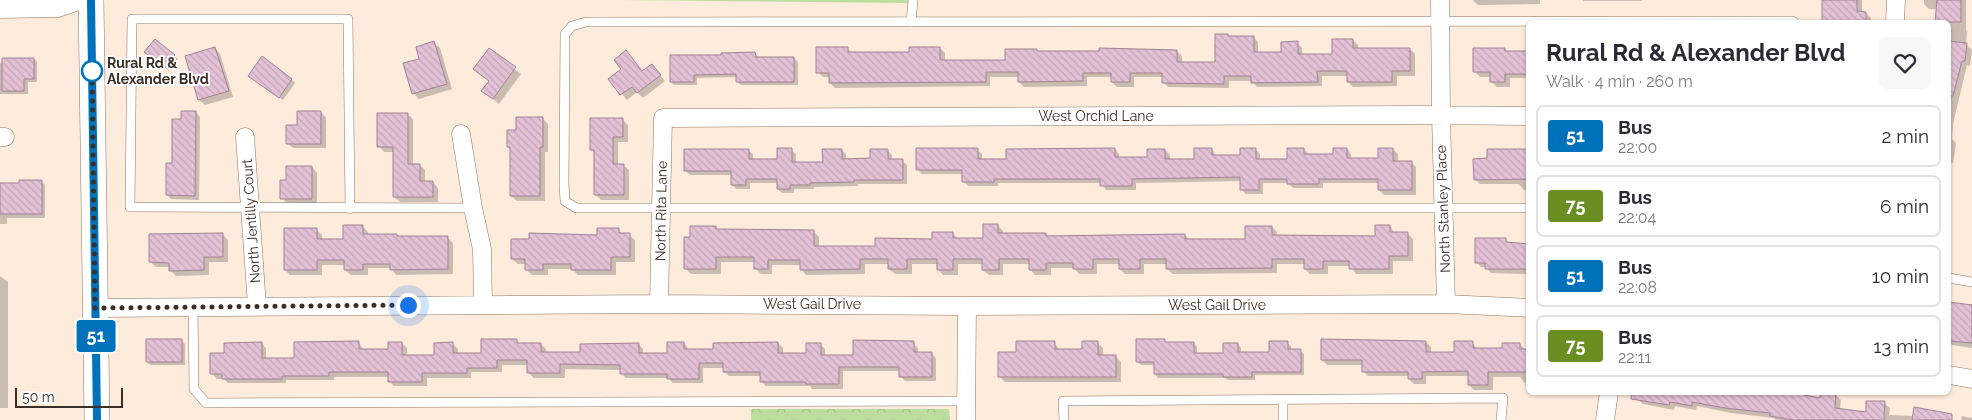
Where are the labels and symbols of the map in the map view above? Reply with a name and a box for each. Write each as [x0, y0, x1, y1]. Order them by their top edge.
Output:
place label: Rural Rd & Alexander Blvd [107, 55, 209, 87]
marker: Rural Rd & Alexander Blvd [81, 60, 103, 82]
street label: West Orchid Lane [1038, 108, 1154, 124]
street label: North Stanley Place [1433, 145, 1453, 273]
street label: North Jentilly Court [239, 158, 263, 284]
street label: North Rita Lane [652, 161, 670, 261]
your location [396, 293, 421, 318]
street label: West Gail Drive [763, 296, 861, 312]
street label: West Gail Drive [1168, 297, 1266, 313]
line badge: 51 [74, 320, 118, 352]
scale bar [15, 385, 122, 408]

